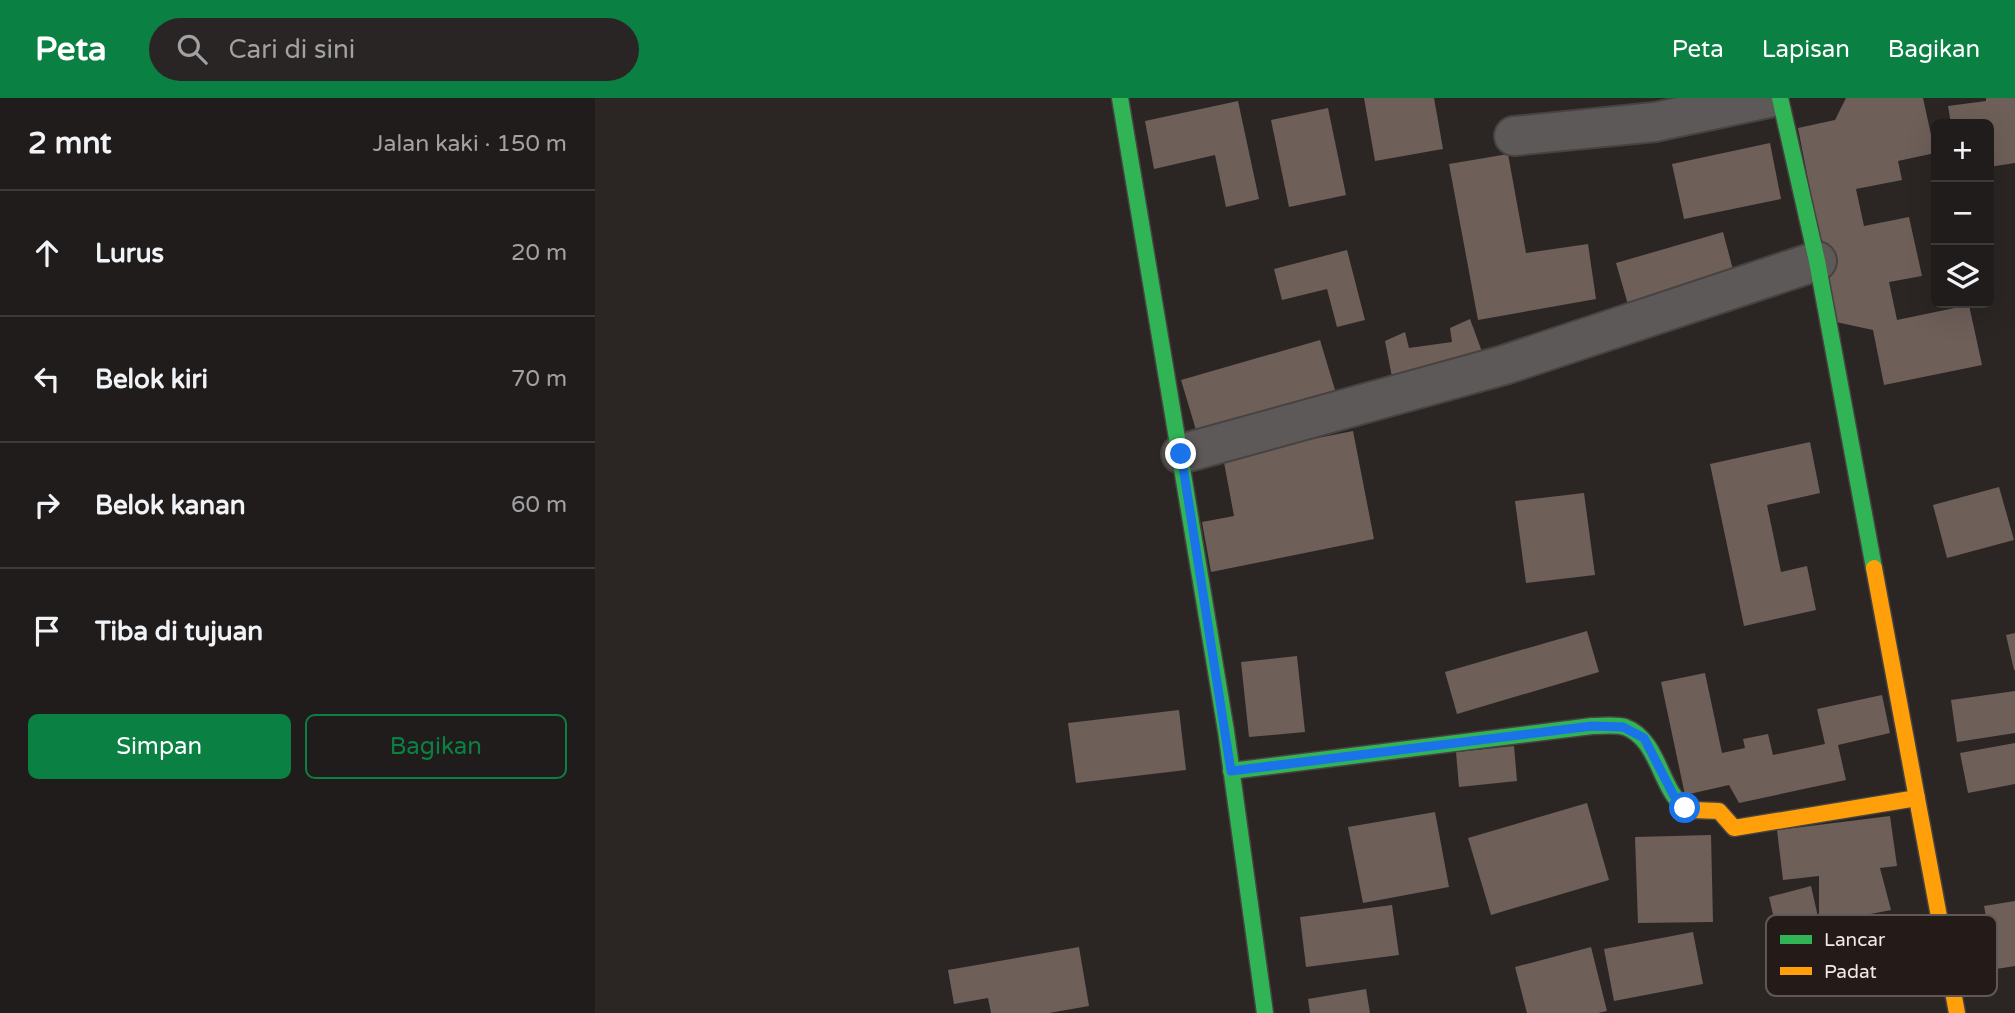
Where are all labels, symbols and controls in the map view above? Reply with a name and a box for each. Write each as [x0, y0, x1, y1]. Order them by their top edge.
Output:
search box [149, 18, 639, 81]
text: Peta [35, 30, 107, 69]
icon: search [173, 30, 211, 68]
text: Cari di sini [229, 34, 355, 65]
text: Peta [1672, 35, 1724, 64]
text: Lapisan [1762, 35, 1850, 64]
text: Bagikan [1888, 35, 1980, 64]
map controls [1931, 119, 1994, 308]
button: + [1931, 119, 1994, 182]
text: 2 mnt [28, 125, 112, 162]
text: Jalan kaki · 150 m [373, 130, 567, 158]
button: − [1931, 182, 1994, 245]
icon: ahead [28, 234, 66, 272]
text: Lurus [95, 238, 164, 269]
text: 20 m [511, 239, 567, 267]
button: layers [1931, 245, 1994, 308]
icon: left [28, 360, 66, 398]
text: Belok kiri [95, 364, 208, 395]
text: 70 m [511, 365, 567, 393]
route end [1165, 438, 1196, 469]
icon: right [28, 486, 66, 524]
text: Belok kanan [95, 490, 246, 521]
text: 60 m [511, 491, 567, 519]
icon: arrive [28, 612, 66, 650]
text: Tiba di tujuan [95, 616, 263, 647]
button: Simpan [28, 714, 291, 779]
button: Bagikan [305, 714, 567, 779]
route start [1669, 792, 1700, 823]
legend [1766, 915, 1997, 996]
text: Lancar [1824, 929, 1886, 951]
text: Padat [1824, 961, 1877, 983]

